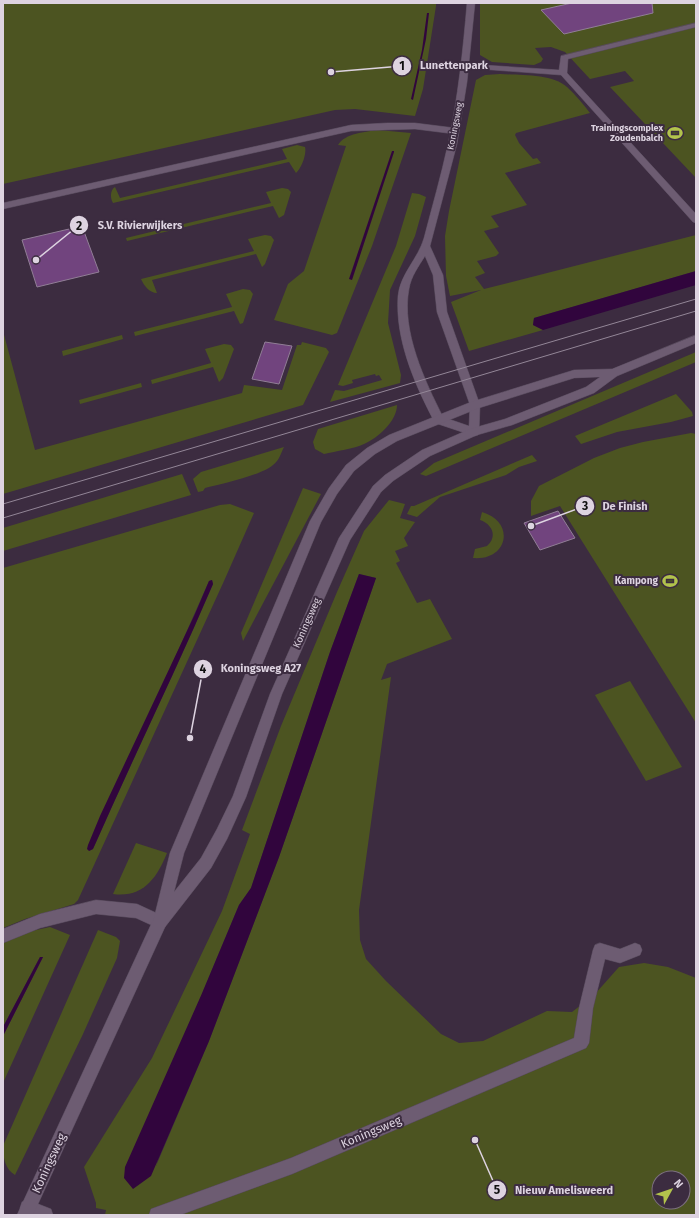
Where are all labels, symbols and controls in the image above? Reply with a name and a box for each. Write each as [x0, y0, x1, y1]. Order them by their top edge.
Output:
callout: Lunettenpark [392, 54, 496, 77]
text: 1 [399, 59, 405, 73]
text: Lunettenpark [420, 59, 489, 72]
street label: Koningsweg [445, 101, 465, 151]
place label: Trainingscomplex Zoudenbalch [591, 123, 663, 143]
sports icon: Trainingscomplex Zoudenbalch [666, 124, 684, 142]
callout: S.V. Rivierwijkers [69, 214, 190, 237]
text: 2 [76, 219, 82, 233]
text: S.V. Rivierwijkers [98, 219, 183, 232]
callout: De Finish [575, 495, 656, 518]
text: 3 [581, 499, 588, 513]
text: De Finish [602, 500, 648, 513]
sports icon: Kampong [661, 572, 679, 590]
place label: Kampong [615, 575, 658, 587]
street label: Koningsweg [291, 595, 324, 650]
callout: Koningsweg A27 [193, 657, 310, 680]
text: 4 [200, 662, 207, 676]
text: Koningsweg A27 [221, 662, 301, 675]
street label: Koningsweg [339, 1113, 404, 1151]
street label: Koningsweg [29, 1130, 69, 1195]
north arrow [651, 1170, 691, 1210]
text: N [671, 1177, 686, 1191]
callout: Nieuw Amelisweerd [487, 1179, 621, 1202]
text: 5 [494, 1183, 501, 1197]
text: Nieuw Amelisweerd [515, 1184, 613, 1197]

